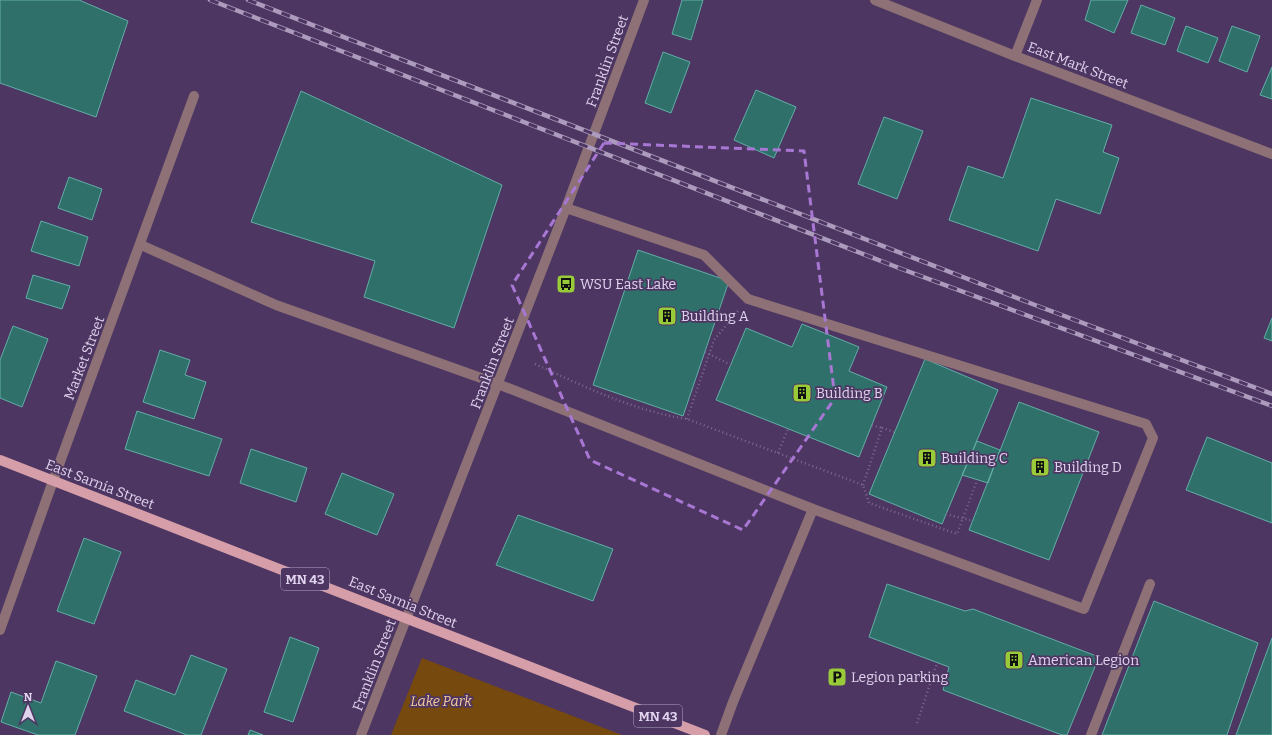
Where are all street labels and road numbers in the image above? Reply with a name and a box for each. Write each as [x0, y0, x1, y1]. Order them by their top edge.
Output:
street label: Franklin Street [583, 13, 632, 110]
street label: East Mark Street [1025, 38, 1131, 93]
street label: Market Street [61, 314, 108, 402]
street label: Franklin Street [467, 315, 518, 412]
street label: East Sarnia Street [43, 456, 157, 513]
road number: MN 43 [281, 568, 329, 590]
street label: East Sarnia Street [346, 573, 459, 632]
street label: Franklin Street [349, 617, 400, 714]
road number: MN 43 [634, 705, 682, 727]

